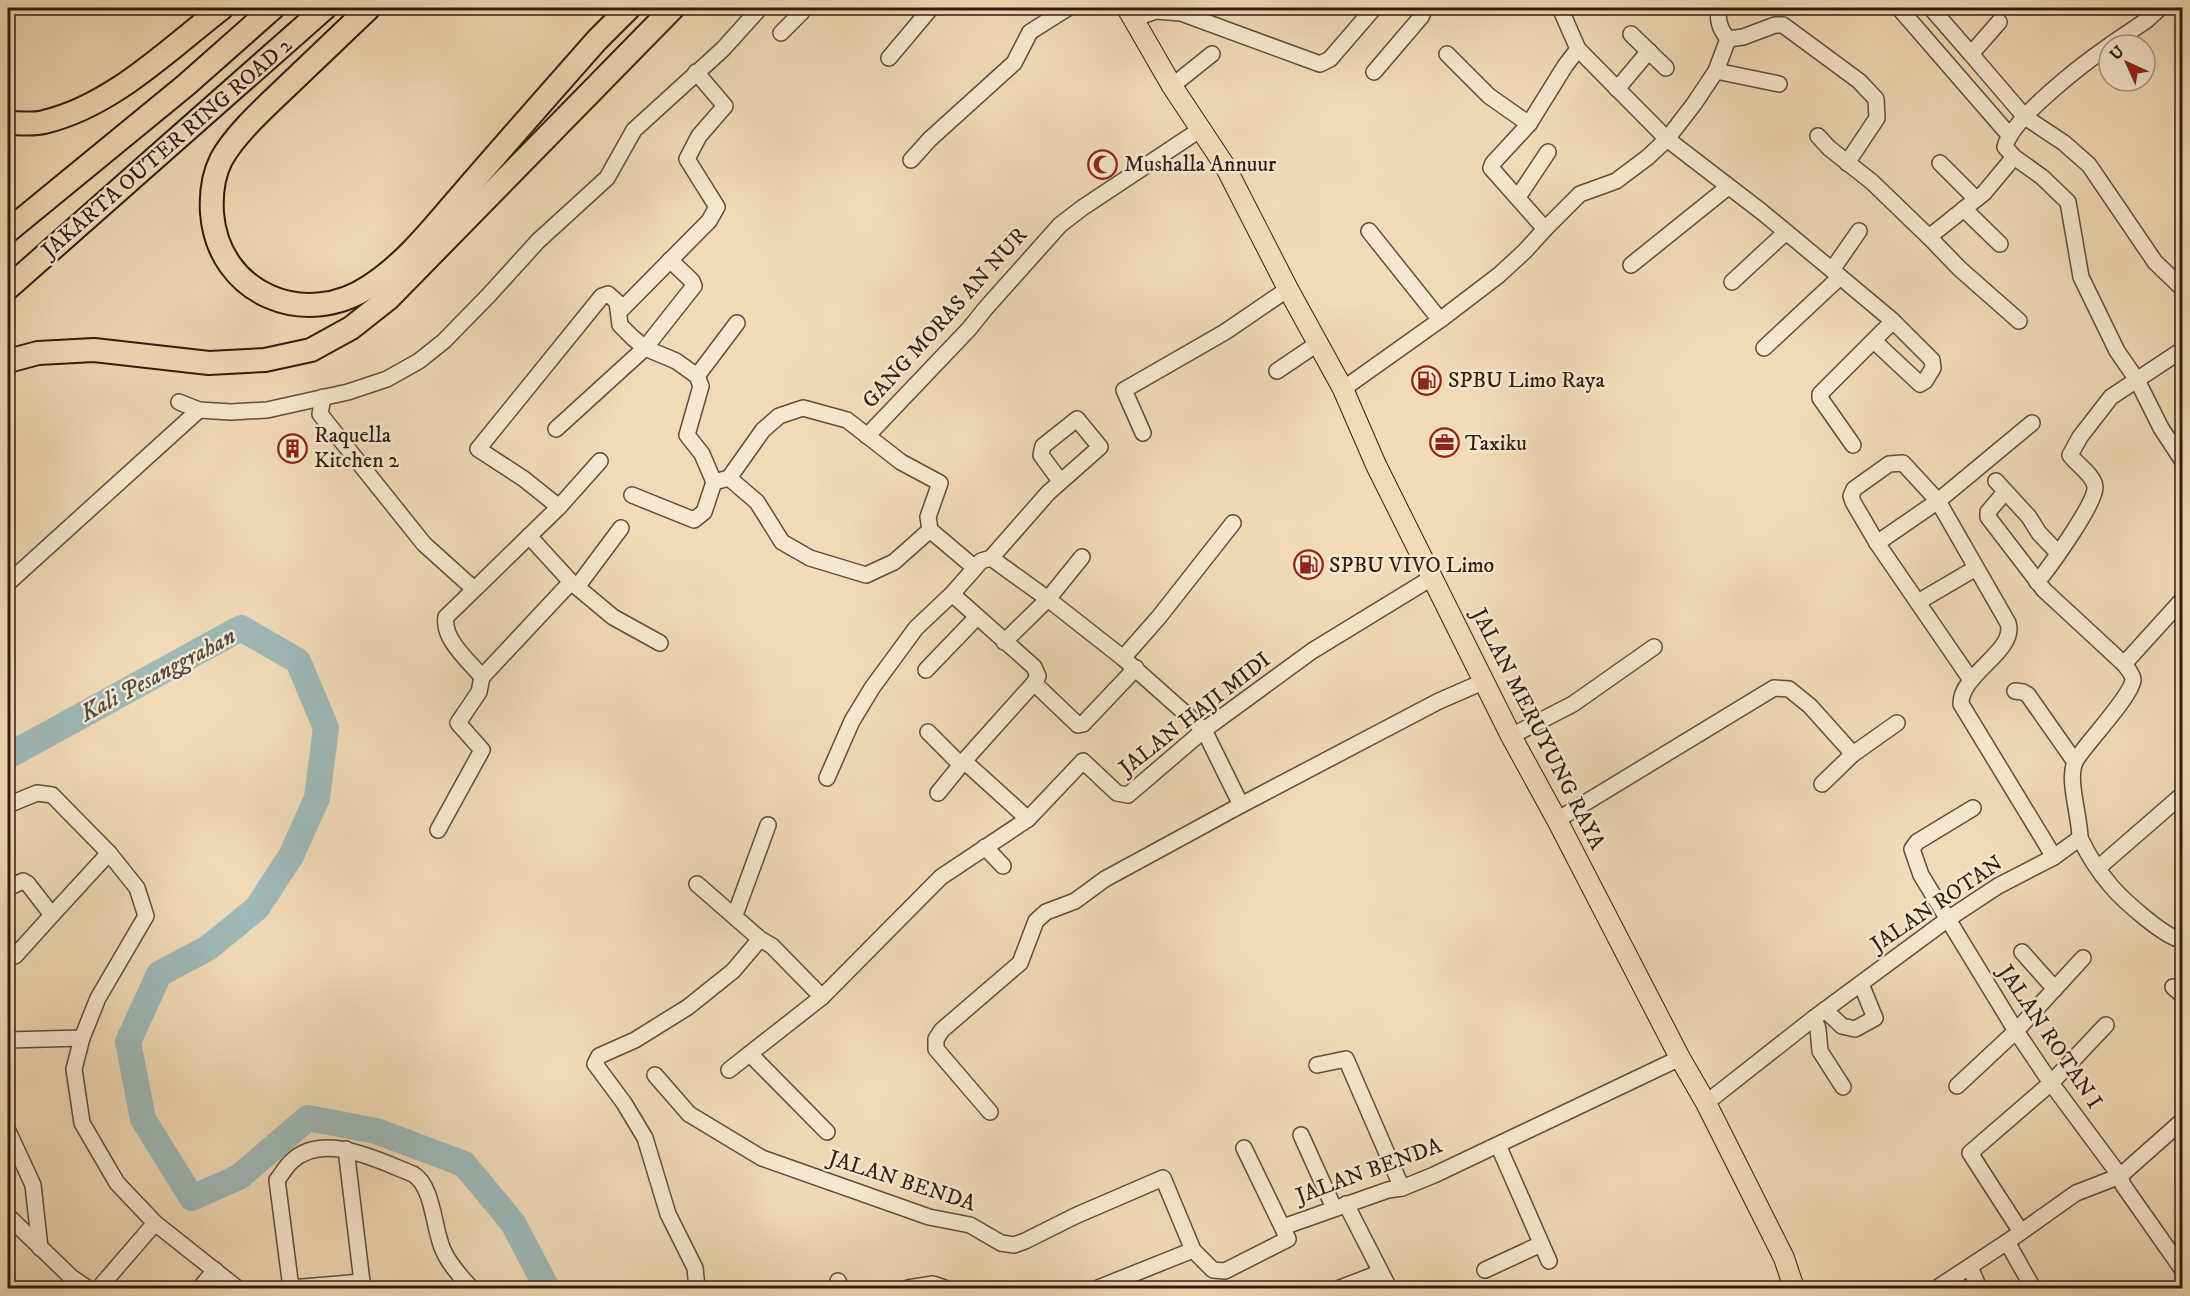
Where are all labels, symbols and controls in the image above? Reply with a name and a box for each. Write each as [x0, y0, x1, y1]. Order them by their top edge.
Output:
street label: JAKARTA OUTER RING ROAD 2 [35, 32, 298, 265]
north arrow [2097, 33, 2157, 93]
text: U [2106, 41, 2129, 65]
mosque icon: Mushalla Annuur [1087, 148, 1119, 180]
place label: Mushalla Annuur [1124, 151, 1277, 178]
street label: GANG MORAS AN NUR [857, 222, 1034, 414]
fuel station icon: SPBU Limo Raya [1411, 364, 1443, 396]
place label: SPBU Limo Raya [1448, 367, 1606, 394]
place label: Raquella Kitchen 2 [314, 422, 399, 474]
office icon: Taxiku [1428, 427, 1460, 459]
place label: Taxiku [1465, 430, 1527, 457]
building icon: Raquella Kitchen 2 [277, 432, 309, 464]
fuel station icon: SPBU VIVO Limo [1292, 549, 1324, 581]
place label: SPBU VIVO Limo [1329, 552, 1494, 579]
street label: JALAN MERUYUNG RAYA [1464, 602, 1611, 855]
water label: Kali Pesanggrahan [74, 621, 241, 729]
street label: JALAN HAJI MIDI [1112, 647, 1276, 783]
street label: JALAN ROTAN [1864, 850, 2008, 959]
street label: JALAN ROTAN I [1991, 958, 2108, 1114]
street label: JALAN BENDA [1291, 1132, 1447, 1211]
street label: JALAN BENDA [823, 1144, 980, 1218]

